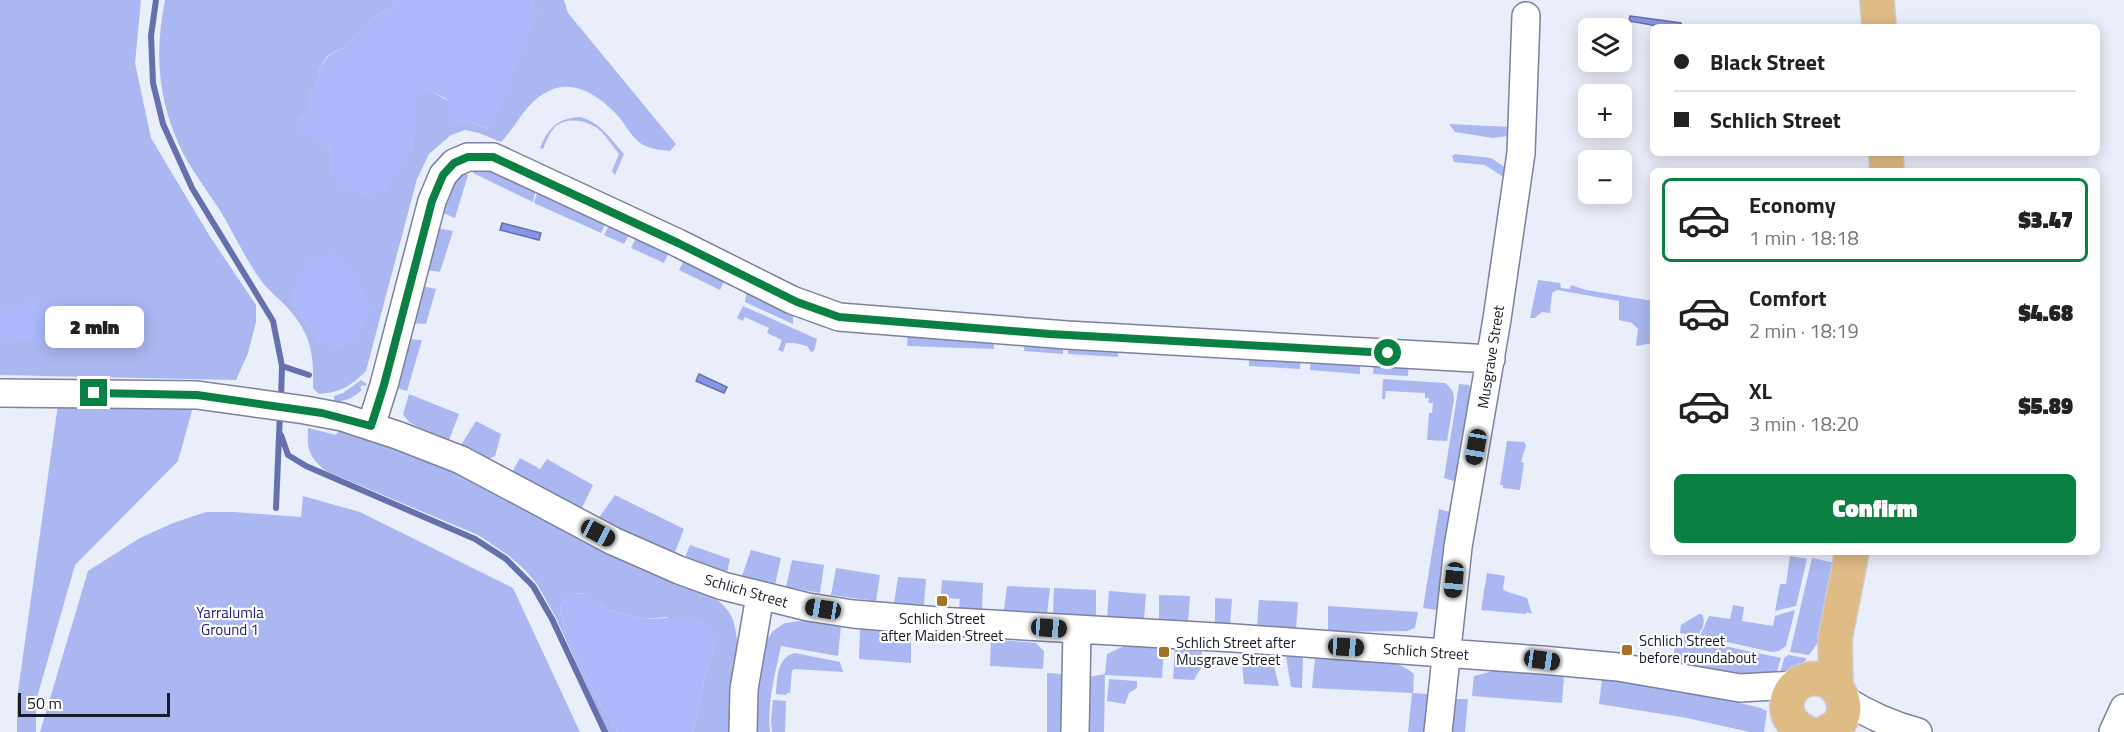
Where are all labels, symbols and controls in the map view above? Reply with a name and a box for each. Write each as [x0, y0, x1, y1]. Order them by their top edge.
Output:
map controls [1578, 18, 1632, 204]
button: layers [1578, 18, 1632, 72]
text: Black Street [1710, 45, 1825, 79]
button: + [1578, 84, 1632, 138]
text: Schlich Street [1710, 103, 1841, 137]
button: − [1578, 150, 1632, 204]
text: Economy [1749, 188, 1836, 222]
icon: car [1677, 193, 1731, 247]
text: $3.47 [2018, 203, 2073, 237]
text: 1 min · 18:18 [1749, 222, 1859, 253]
text: Comfort [1749, 281, 1827, 315]
icon: car [1677, 286, 1731, 340]
text: $4.68 [2018, 296, 2073, 330]
street label: Musgrave Street [1471, 303, 1510, 410]
callout: 2 min [44, 306, 144, 348]
text: 2 min [70, 311, 119, 342]
text: 2 min · 18:19 [1749, 315, 1859, 346]
route start [1374, 339, 1401, 366]
text: XL [1749, 374, 1772, 408]
route end [80, 379, 107, 406]
icon: car [1677, 379, 1731, 433]
text: $5.89 [2018, 389, 2073, 423]
text: 3 min · 18:20 [1749, 408, 1859, 439]
car [1464, 428, 1488, 466]
button: Confirm [1674, 474, 2076, 543]
car [578, 517, 618, 549]
car [1443, 561, 1465, 599]
street label: Schlich Street [702, 568, 791, 614]
marker: Schlich Street after Maiden Street [935, 594, 949, 608]
car [804, 597, 842, 621]
park label: Yarralumla Ground 1 [196, 601, 264, 641]
place label: Schlich Street after Maiden Street [881, 607, 1004, 647]
car [1030, 618, 1068, 638]
place label: Schlich Street before roundabout [1639, 629, 1757, 669]
place label: Schlich Street after Musgrave Street [1176, 631, 1296, 671]
car [1328, 637, 1364, 657]
street label: Schlich Street [1382, 637, 1470, 666]
marker: Schlich Street before roundabout [1620, 643, 1634, 657]
marker: Schlich Street after Musgrave Street [1157, 645, 1171, 659]
car [1523, 649, 1561, 671]
scale bar [18, 690, 170, 718]
text: 50 m [27, 691, 62, 715]

